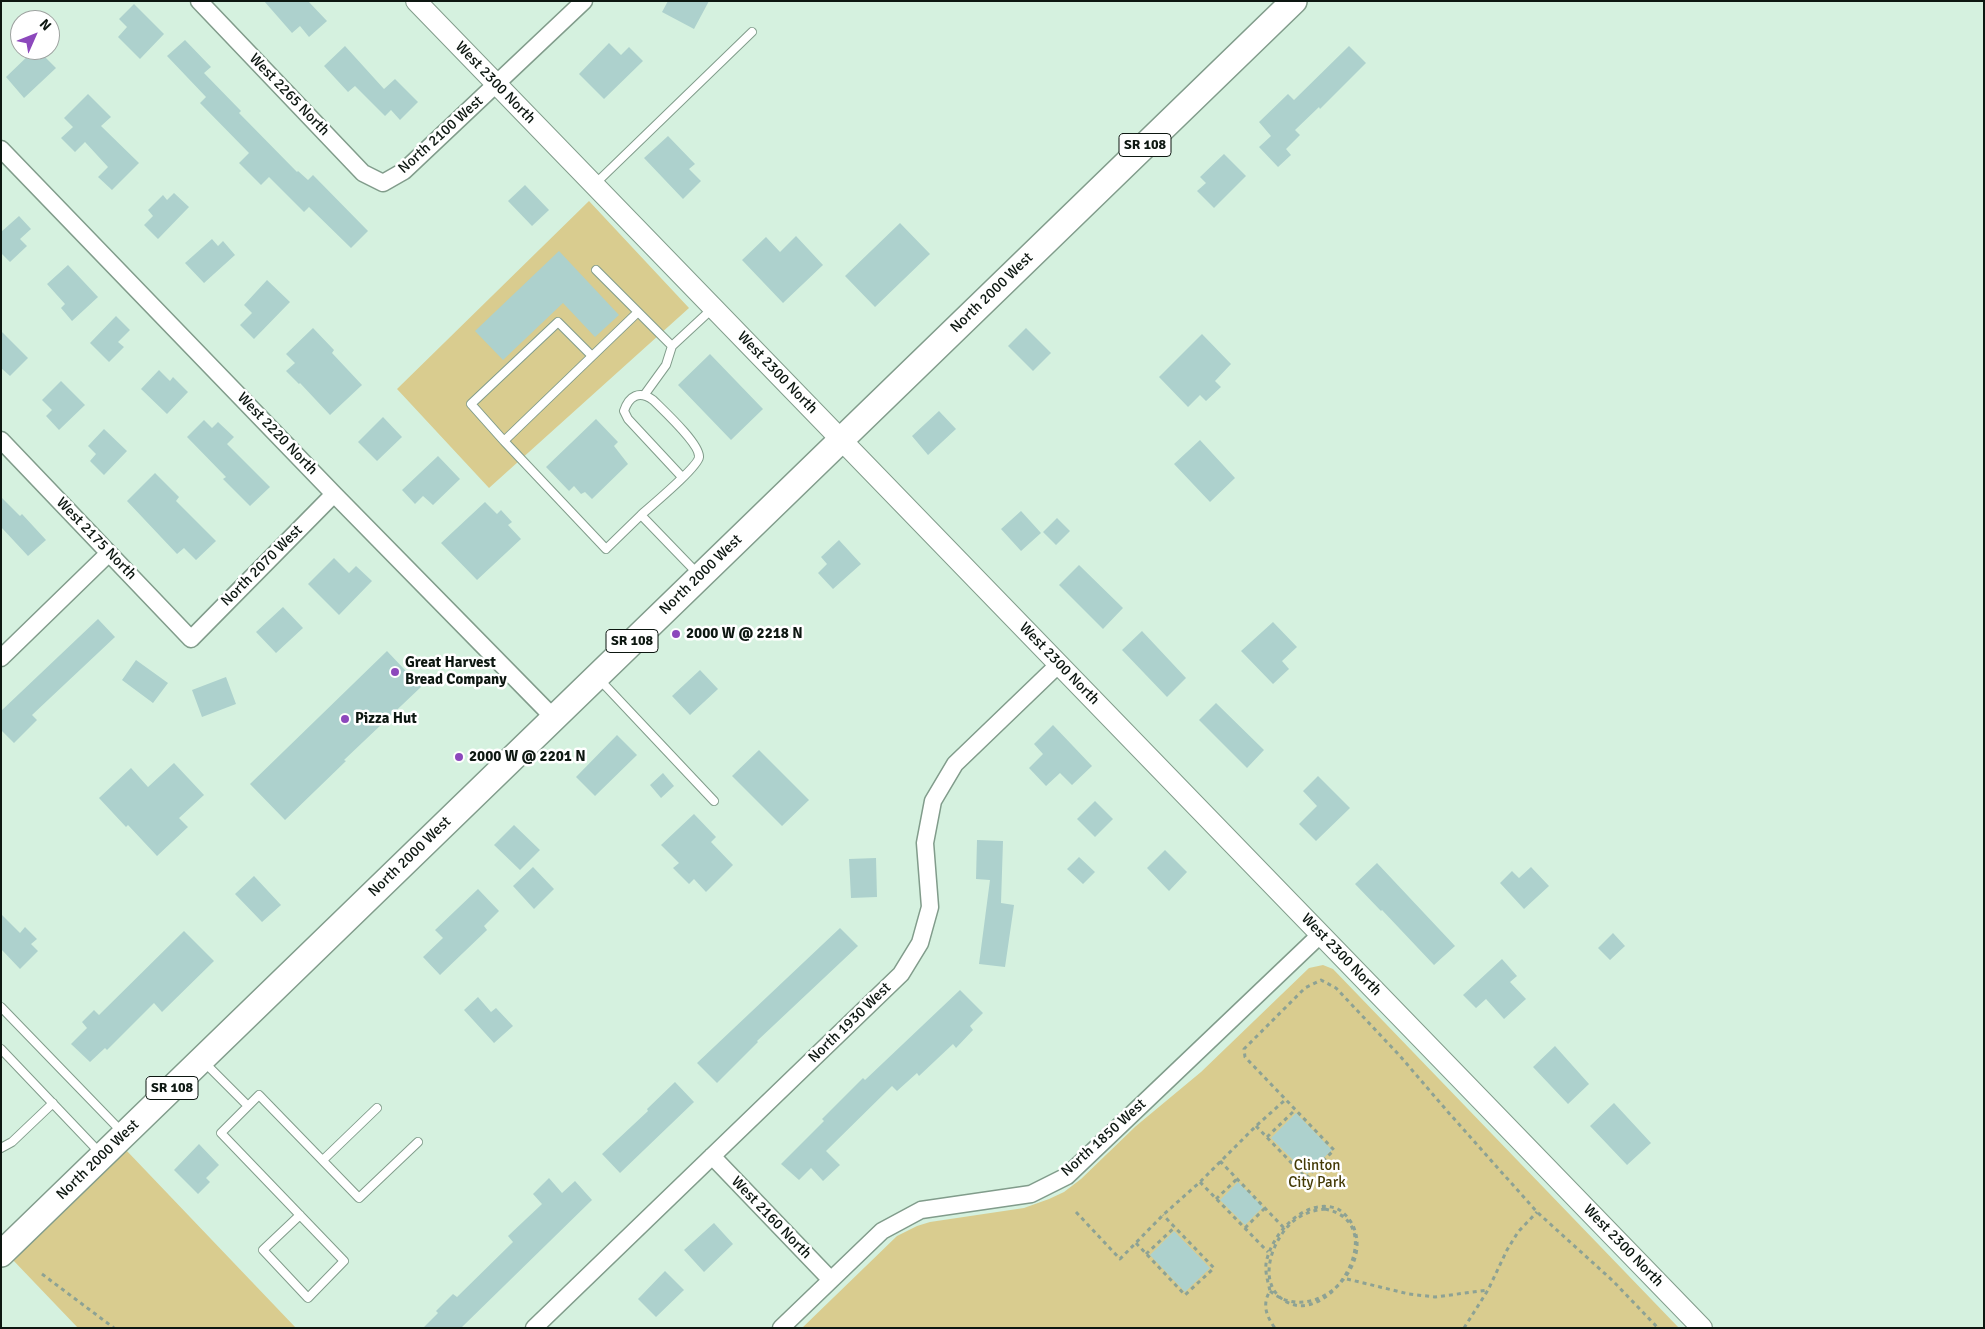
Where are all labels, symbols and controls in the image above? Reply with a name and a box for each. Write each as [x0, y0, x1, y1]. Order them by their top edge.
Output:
north arrow [10, 10, 60, 60]
text: N [36, 16, 55, 34]
street label: West 2300 North [451, 38, 539, 128]
street label: West 2265 North [245, 50, 333, 140]
street label: North 2100 West [395, 92, 487, 178]
road number: SR 108 [1119, 134, 1171, 156]
street label: North 2000 West [947, 249, 1037, 337]
street label: West 2300 North [733, 328, 821, 418]
street label: West 2220 North [233, 389, 321, 479]
street label: West 2175 North [52, 494, 140, 584]
street label: North 2070 West [218, 522, 306, 610]
street label: North 2000 West [656, 531, 746, 619]
street label: West 2300 North [1015, 619, 1103, 709]
place label: 2000 W @ 2218 N [686, 625, 803, 643]
marker: 2000 W @ 2218 N [670, 628, 682, 640]
road number: SR 108 [606, 630, 658, 652]
place label: Great Harvest Bread Company [405, 654, 507, 689]
marker: Great Harvest Bread Company [389, 666, 401, 678]
place label: Pizza Hut [355, 710, 417, 728]
marker: Pizza Hut [339, 713, 351, 725]
place label: 2000 W @ 2201 N [469, 748, 586, 766]
marker: 2000 W @ 2201 N [453, 751, 465, 763]
street label: North 2000 West [365, 813, 455, 901]
street label: West 2300 North [1297, 910, 1385, 1000]
street label: North 1930 West [805, 979, 895, 1067]
road number: SR 108 [146, 1076, 198, 1100]
street label: North 1850 West [1058, 1095, 1150, 1181]
street label: North 2000 West [53, 1116, 143, 1204]
park label: Clinton City Park [1288, 1157, 1346, 1192]
street label: West 2160 North [727, 1173, 815, 1263]
street label: West 2300 North [1579, 1201, 1667, 1291]

